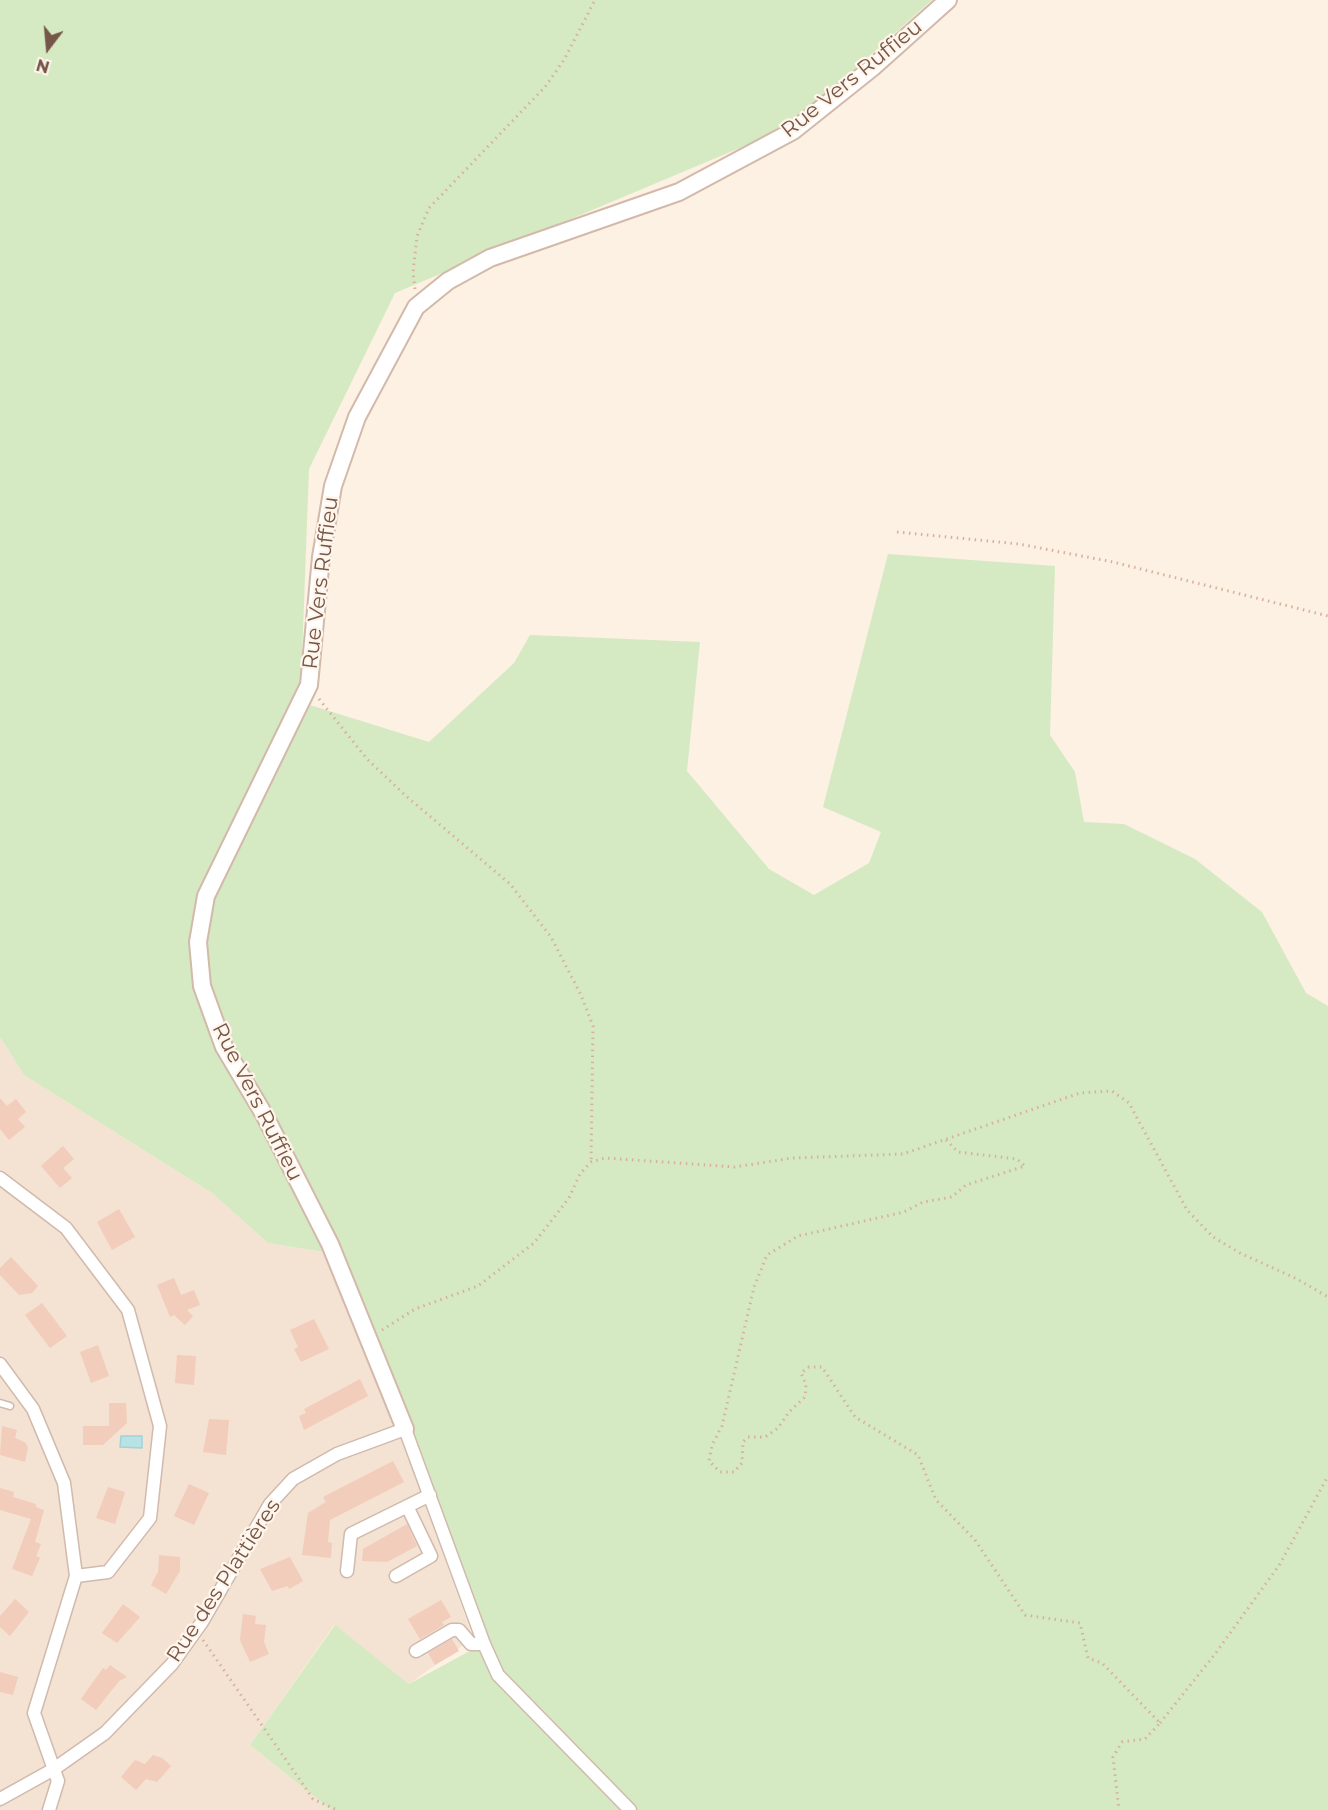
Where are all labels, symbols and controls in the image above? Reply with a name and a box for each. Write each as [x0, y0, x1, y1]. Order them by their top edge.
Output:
street label: Rue Vers Ruffieu [777, 15, 927, 143]
north arrow [18, 18, 78, 78]
text: N [34, 55, 52, 77]
street label: Rue Vers Ruffieu [298, 495, 344, 671]
street label: Rue Vers Ruffieu [206, 1019, 308, 1185]
street label: Rue des Plattières [162, 1495, 286, 1667]

